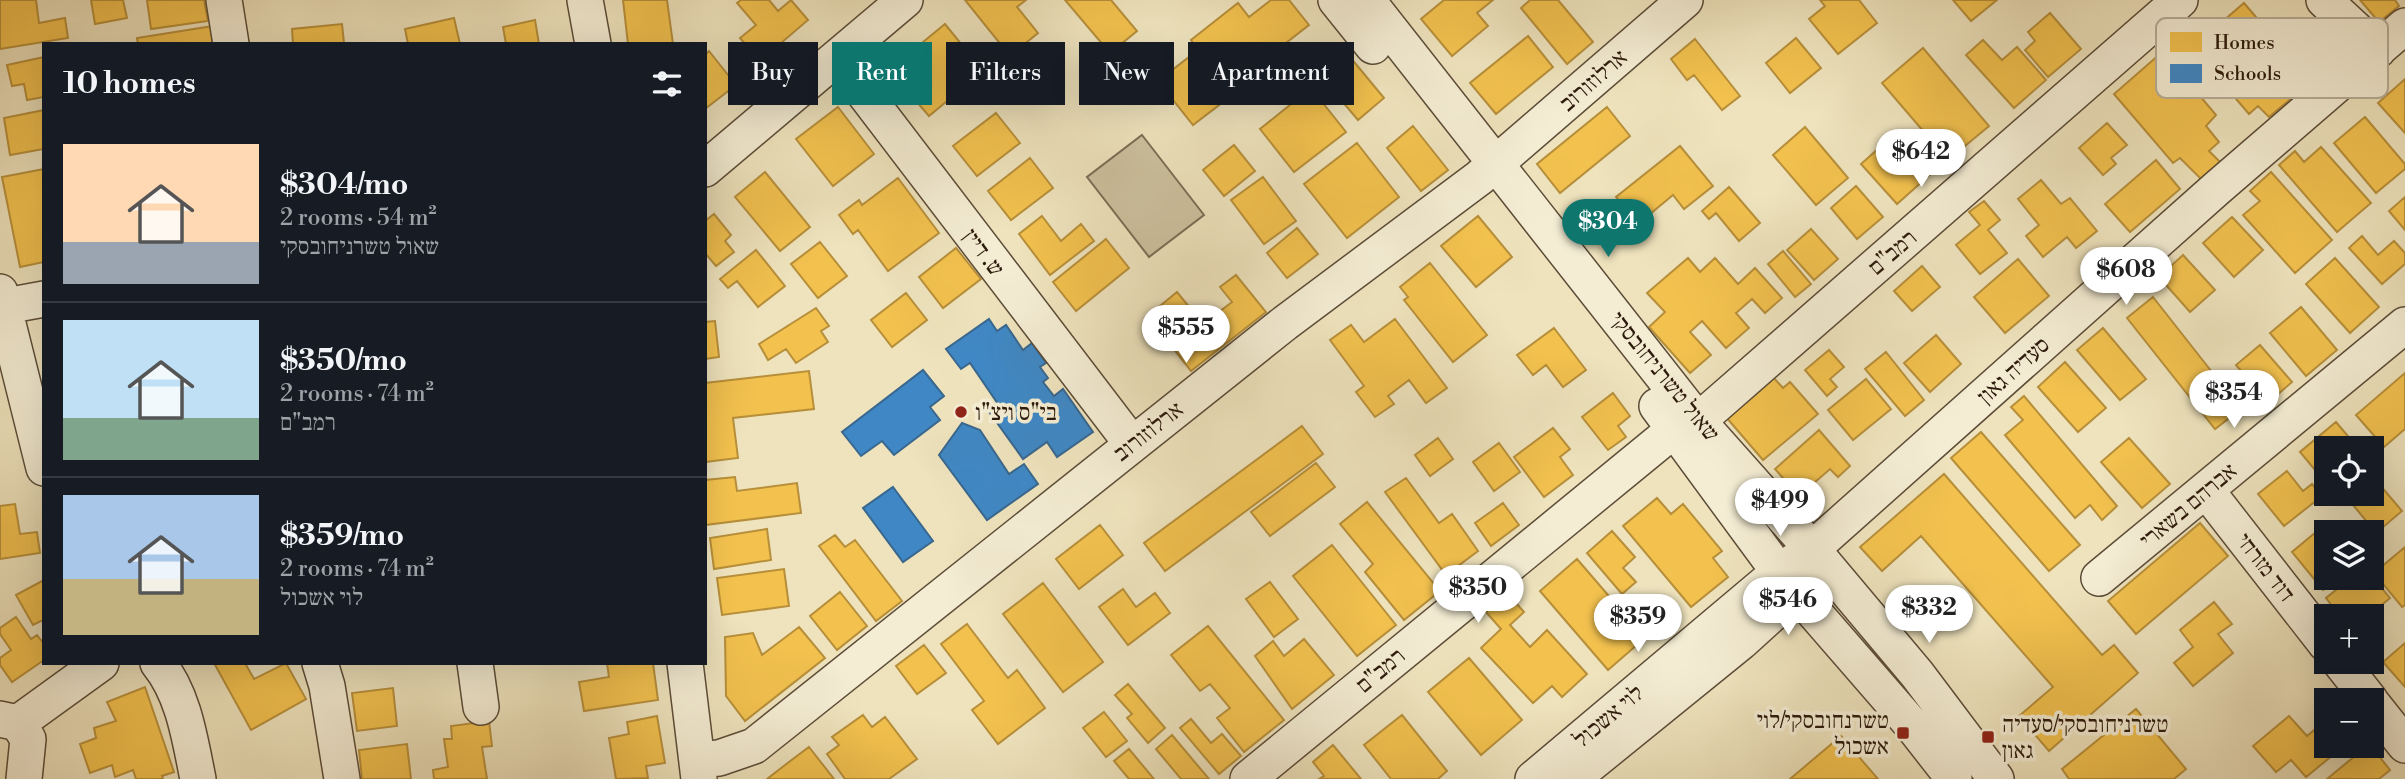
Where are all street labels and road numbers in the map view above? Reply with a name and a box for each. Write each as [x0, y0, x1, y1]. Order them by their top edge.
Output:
street label: ארלוזורוב [1554, 44, 1633, 118]
street label: ש. דיין [956, 223, 1010, 282]
street label: רמב"ם [1862, 224, 1923, 282]
street label: שאול טשרניחובסקי [1603, 306, 1725, 447]
street label: סעדיה גאון [1972, 331, 2056, 411]
street label: ארלוזורוב [1108, 396, 1189, 468]
street label: אברהם בשארי [2134, 457, 2243, 555]
street label: דוד מזרחי [2230, 528, 2301, 608]
street label: רמב"ם [1350, 642, 1411, 699]
street label: לוי אשכול [1568, 679, 1649, 754]

